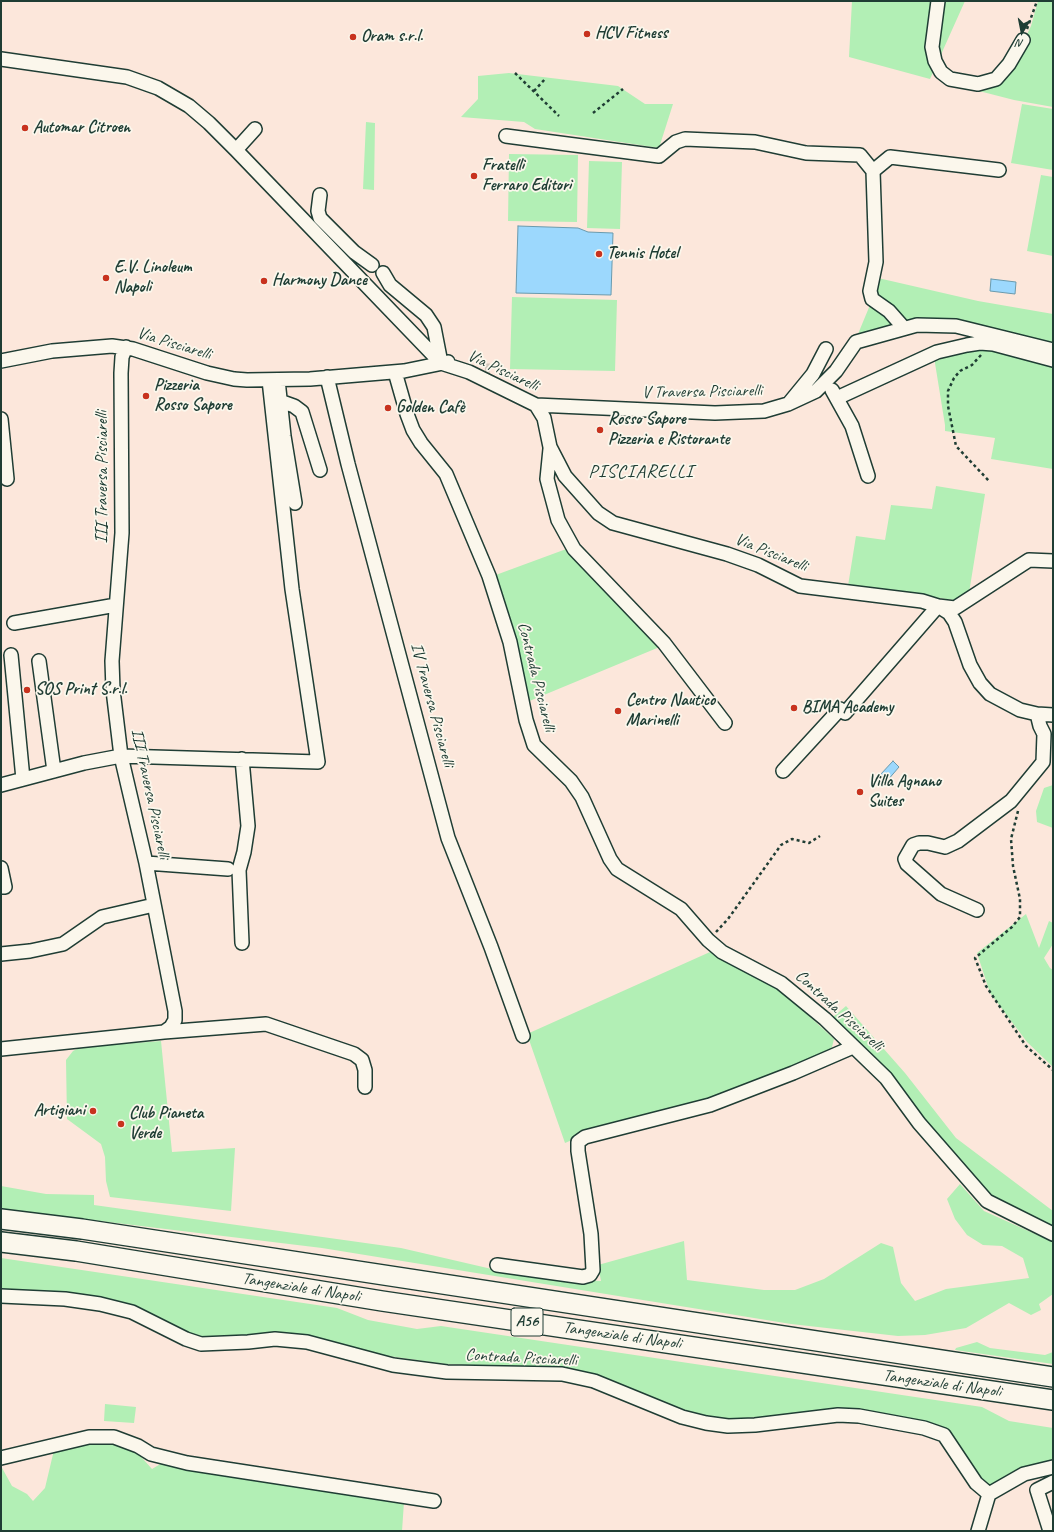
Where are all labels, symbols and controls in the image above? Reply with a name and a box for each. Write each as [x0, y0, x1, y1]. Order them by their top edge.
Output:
north arrow [1002, 12, 1042, 52]
place label: HCV Fitness [595, 24, 668, 44]
place label: Oram s.r.l. [361, 27, 423, 47]
marker: HCV Fitness [582, 29, 592, 39]
marker: Oram s.r.l. [348, 32, 358, 42]
text: N [1015, 36, 1024, 51]
place label: Automar Citroen [33, 118, 130, 138]
marker: Automar Citroen [20, 123, 30, 133]
place label: Fratelli Ferraro Editori [482, 156, 571, 196]
marker: Fratelli Ferraro Editori [469, 171, 479, 181]
place label: Tennis Hotel [607, 244, 678, 264]
marker: Tennis Hotel [594, 249, 604, 259]
place label: E.V. Linoleum Napoli [114, 258, 192, 298]
place label: Harmony Dance [272, 271, 367, 291]
marker: E.V. Linoleum Napoli [101, 273, 111, 283]
marker: Harmony Dance [259, 276, 269, 286]
street label: Via Pisciarelli [135, 323, 213, 365]
street label: Via Pisciarelli [464, 346, 542, 396]
place label: Pizzeria Rosso Sapore [154, 376, 232, 416]
street label: V Traversa Pisciarelli [642, 381, 762, 403]
marker: Pizzeria Rosso Sapore [141, 391, 151, 401]
place label: Golden Cafè [396, 398, 464, 418]
marker: Golden Cafè [383, 403, 393, 413]
place label: Rosso Sapore Pizzeria e Ristorante [608, 410, 729, 450]
street label: III Traversa Pisciarelli [93, 411, 113, 543]
marker: Rosso Sapore Pizzeria e Ristorante [595, 425, 605, 435]
district label: PISCIARELLI [589, 461, 693, 483]
street label: Via Pisciarelli [732, 529, 810, 577]
street label: Contrada Pisciarelli [513, 620, 559, 734]
street label: IV Traversa Pisciarelli [406, 641, 458, 769]
place label: SOS Print S.r.l. [35, 680, 127, 700]
marker: SOS Print S.r.l. [22, 685, 32, 695]
place label: Centro Nautico Marinelli [626, 691, 715, 731]
place label: BIMA Academy [802, 698, 893, 718]
marker: BIMA Academy [789, 703, 799, 713]
marker: Centro Nautico Marinelli [613, 706, 623, 716]
street label: III Traversa Pisciarelli [126, 727, 174, 861]
place label: Villa Agnano Suites [868, 772, 941, 812]
marker: Villa Agnano Suites [855, 787, 865, 797]
street label: Contrada Pisciarelli [791, 966, 887, 1056]
place label: Artigiani [34, 1101, 85, 1121]
place label: Club Pianeta Verde [129, 1104, 203, 1144]
marker: Artigiani [88, 1106, 98, 1116]
marker: Club Pianeta Verde [116, 1119, 126, 1129]
street label: Tangenziale di Napoli [241, 1269, 361, 1307]
road number: A56 [511, 1308, 543, 1336]
street label: Tangenziale di Napoli [562, 1318, 682, 1354]
street label: Contrada Pisciarelli [465, 1345, 577, 1371]
street label: Tangenziale di Napoli [882, 1366, 1002, 1402]

